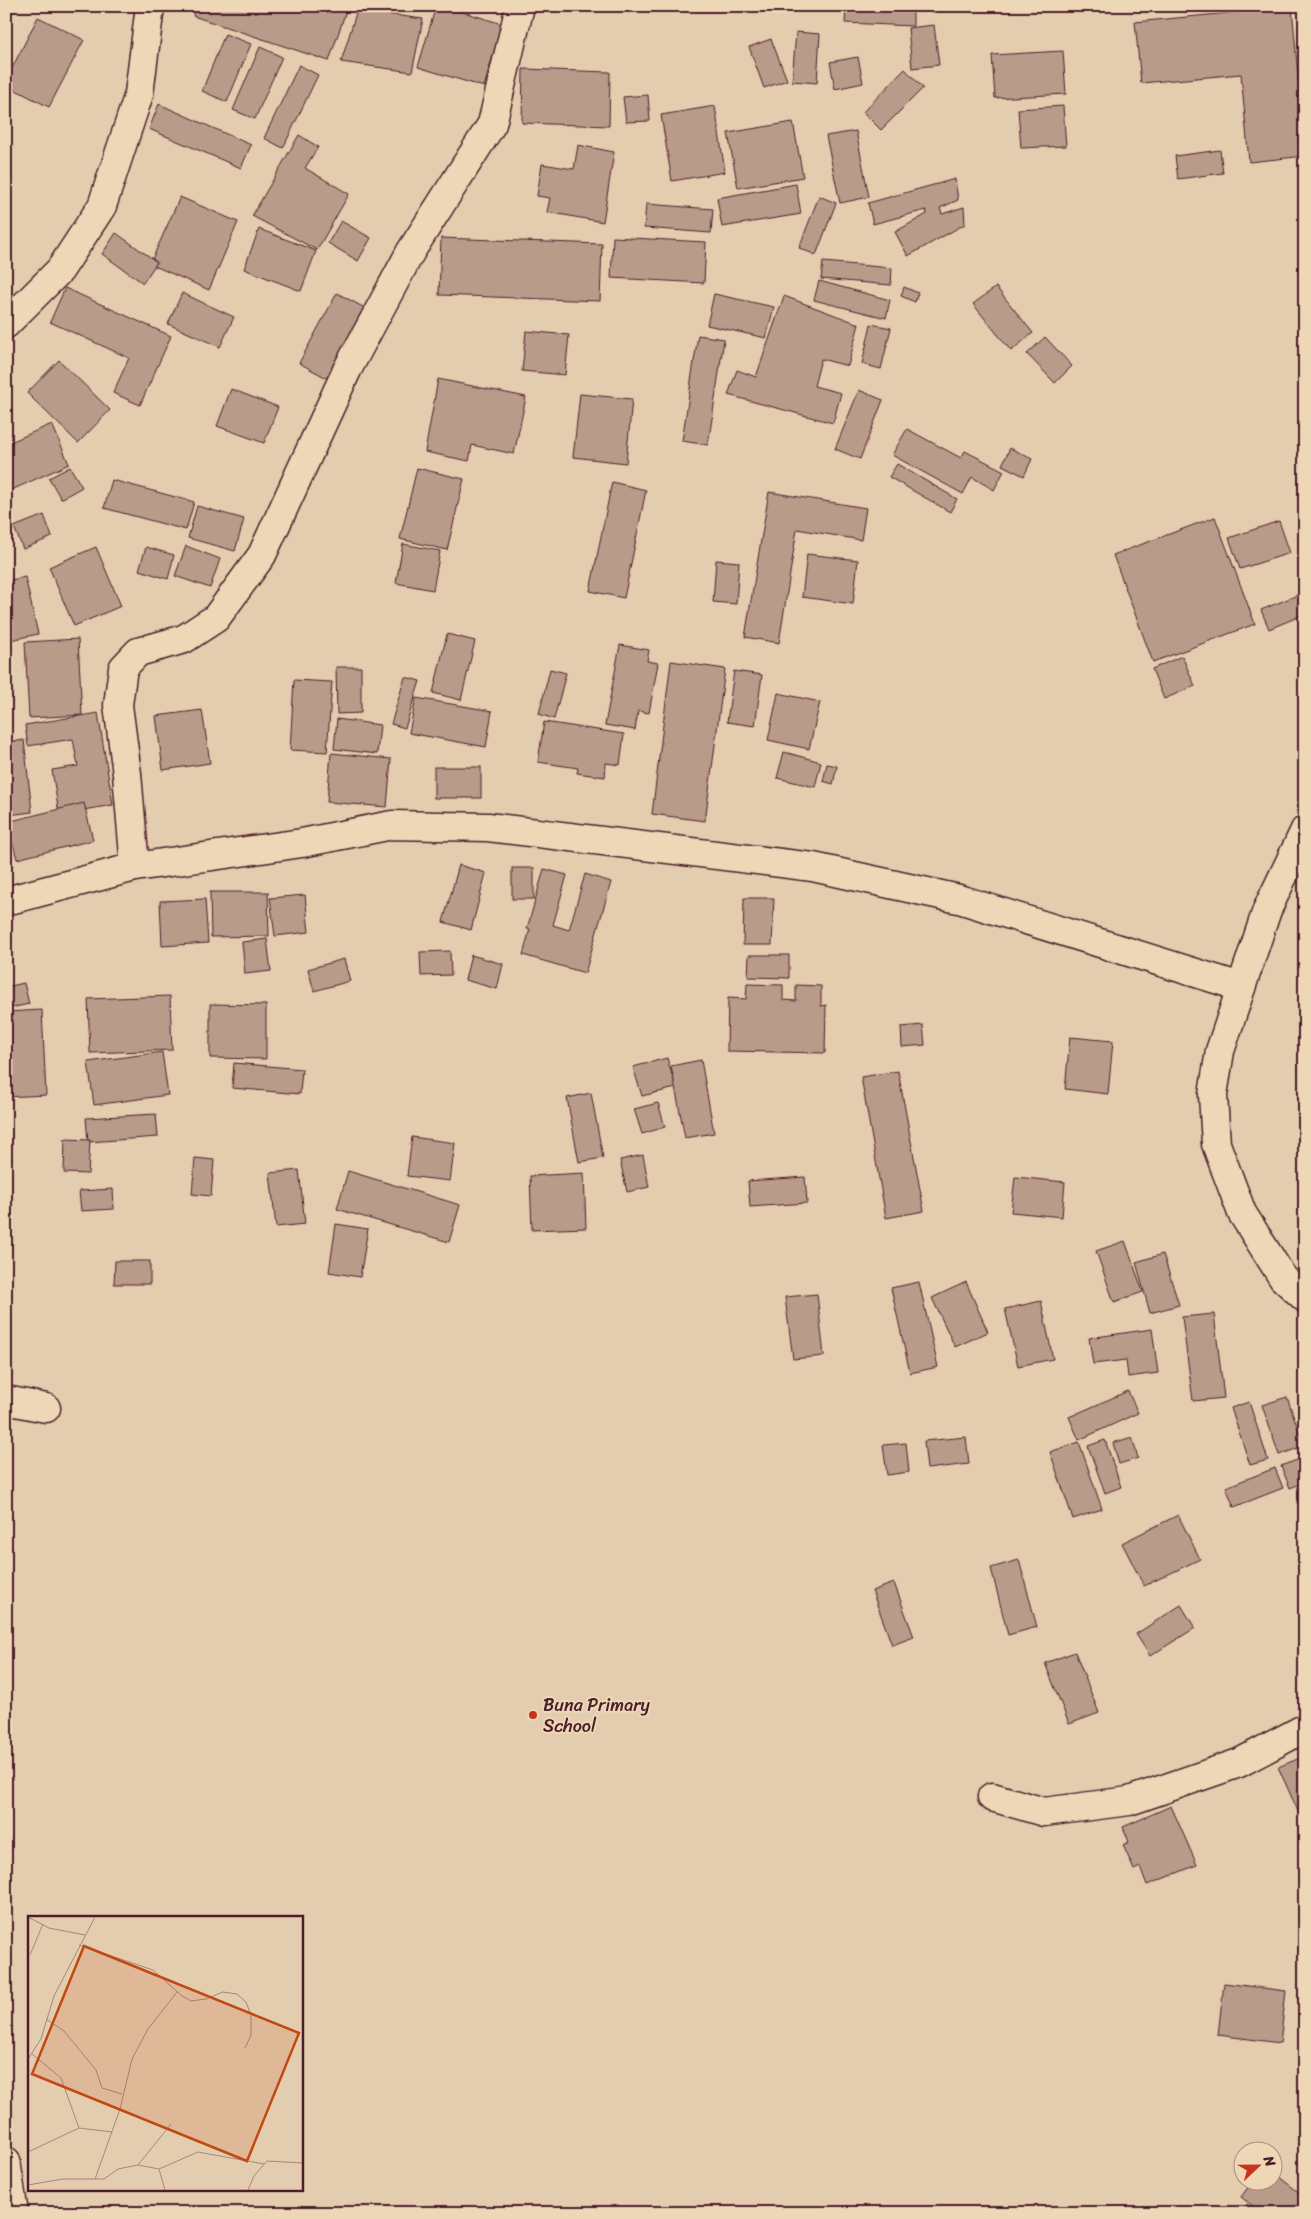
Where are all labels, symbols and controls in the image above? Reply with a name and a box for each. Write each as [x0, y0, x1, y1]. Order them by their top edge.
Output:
place label: Buna Primary School [543, 1689, 651, 1742]
marker: Buna Primary School [527, 1709, 539, 1721]
inset map [28, 1916, 302, 2192]
north arrow [1234, 2142, 1284, 2192]
text: N [1256, 2151, 1283, 2171]

